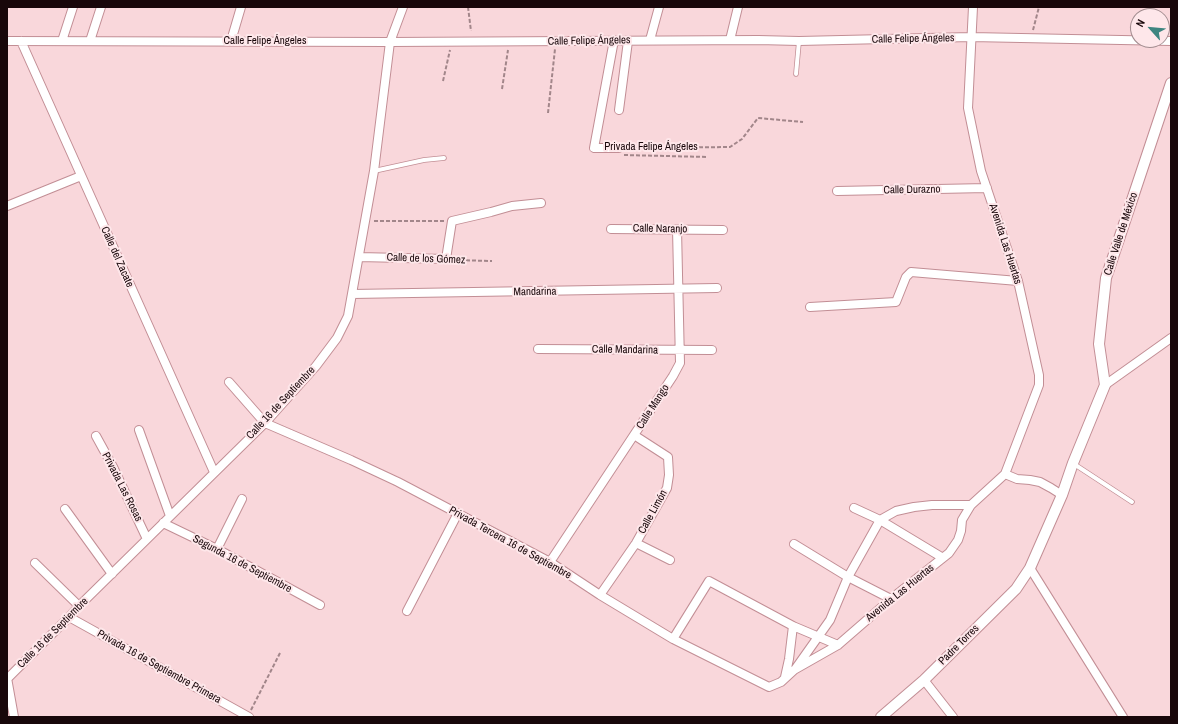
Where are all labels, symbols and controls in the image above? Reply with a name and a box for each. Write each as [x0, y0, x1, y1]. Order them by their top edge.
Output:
north arrow [1130, 8, 1170, 48]
text: N [1132, 17, 1148, 29]
street label: Calle Felipe Ángeles [871, 32, 955, 46]
street label: Calle Felipe Ángeles [224, 34, 306, 48]
street label: Calle Felipe Ángeles [547, 34, 631, 48]
street label: Privada Felipe Ángeles [604, 140, 698, 154]
street label: Calle Durazno [883, 183, 941, 197]
street label: Calle Valle de México [1101, 191, 1141, 277]
street label: Avenida Las Huertas [986, 202, 1024, 286]
street label: Calle Naranjo [633, 222, 687, 236]
street label: Calle del Zacate [98, 225, 136, 289]
street label: Calle de los Gómez [386, 251, 466, 267]
street label: Mandarina [513, 285, 557, 299]
street label: Calle Mandarina [592, 343, 658, 357]
street label: Calle 16 de Septiembre [244, 364, 318, 442]
street label: Calle Mango [634, 382, 672, 432]
street label: Privada Las Rosas [99, 450, 145, 524]
street label: Calle Limón [636, 488, 670, 536]
street label: Privada Tercera 16 de Septiembre [447, 504, 573, 582]
street label: Segunda 16 de Septiembre [190, 532, 294, 596]
street label: Avenida Las Huertas [863, 561, 937, 625]
street label: Calle 16 de Septiembre [15, 595, 91, 671]
street label: Padre Torres [936, 622, 982, 668]
street label: Privada 16 de Septiembre Primera [95, 627, 223, 707]

